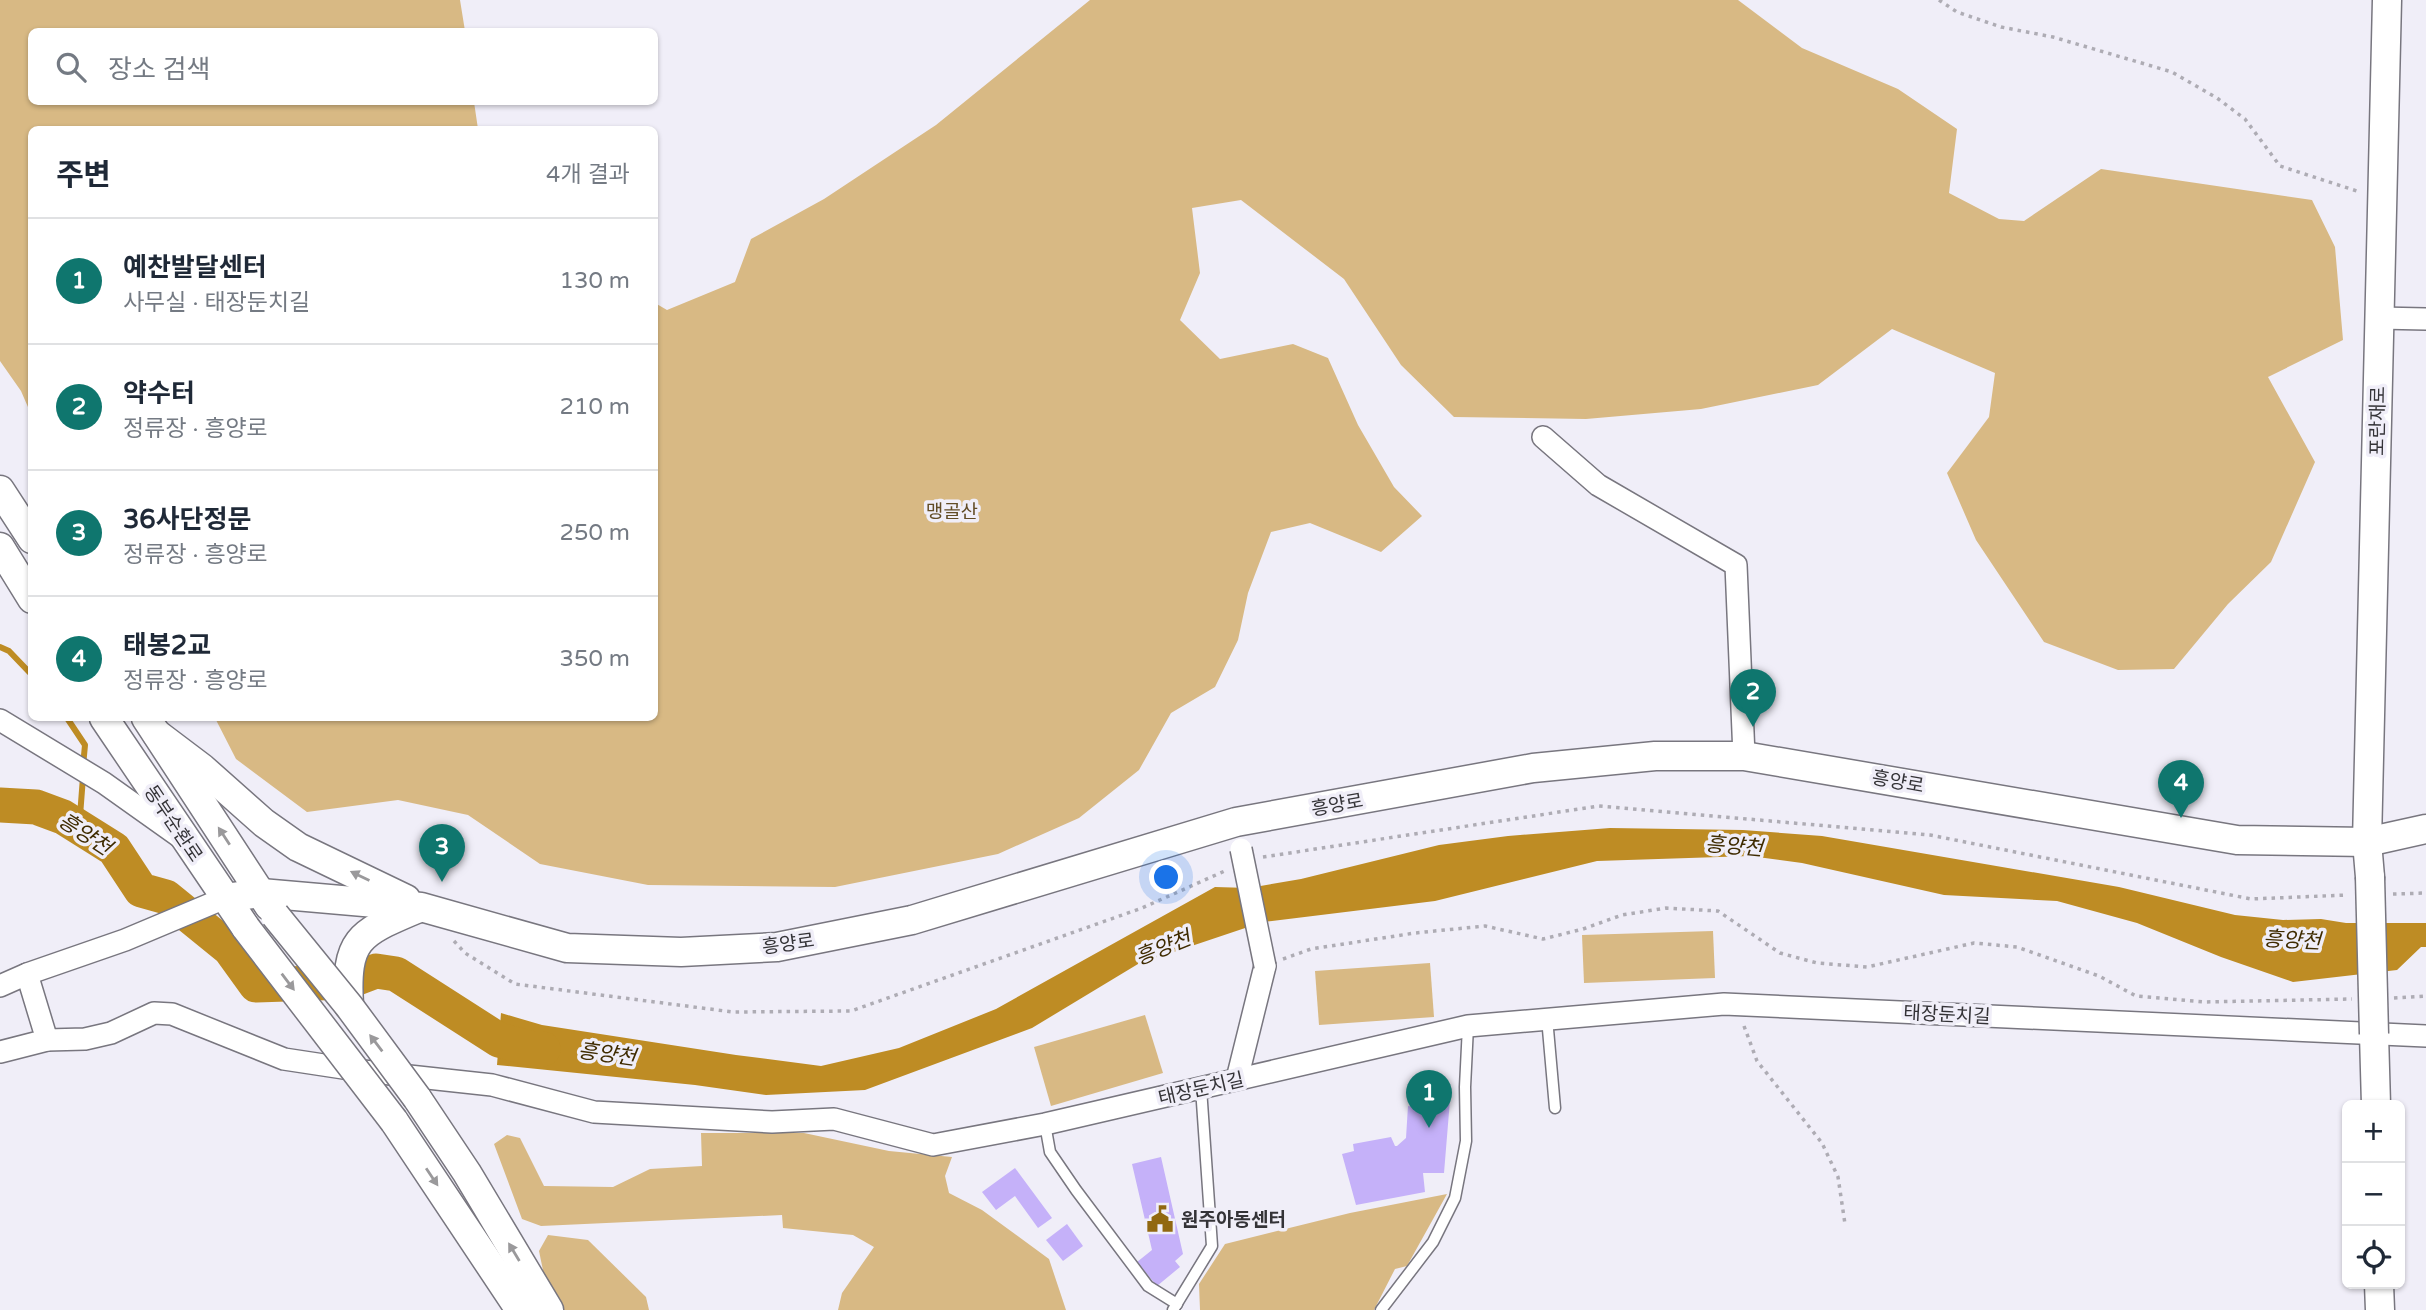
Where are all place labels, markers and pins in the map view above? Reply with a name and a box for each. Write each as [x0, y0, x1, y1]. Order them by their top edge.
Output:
pin: 2 [1730, 669, 1776, 727]
pin: 4 [2158, 760, 2204, 818]
pin: 3 [419, 824, 465, 882]
pin: 1 [1406, 1070, 1452, 1128]
public building icon: 원주아동센터 [1145, 1204, 1175, 1234]
place label: 원주아동센터 [1181, 1209, 1286, 1231]

